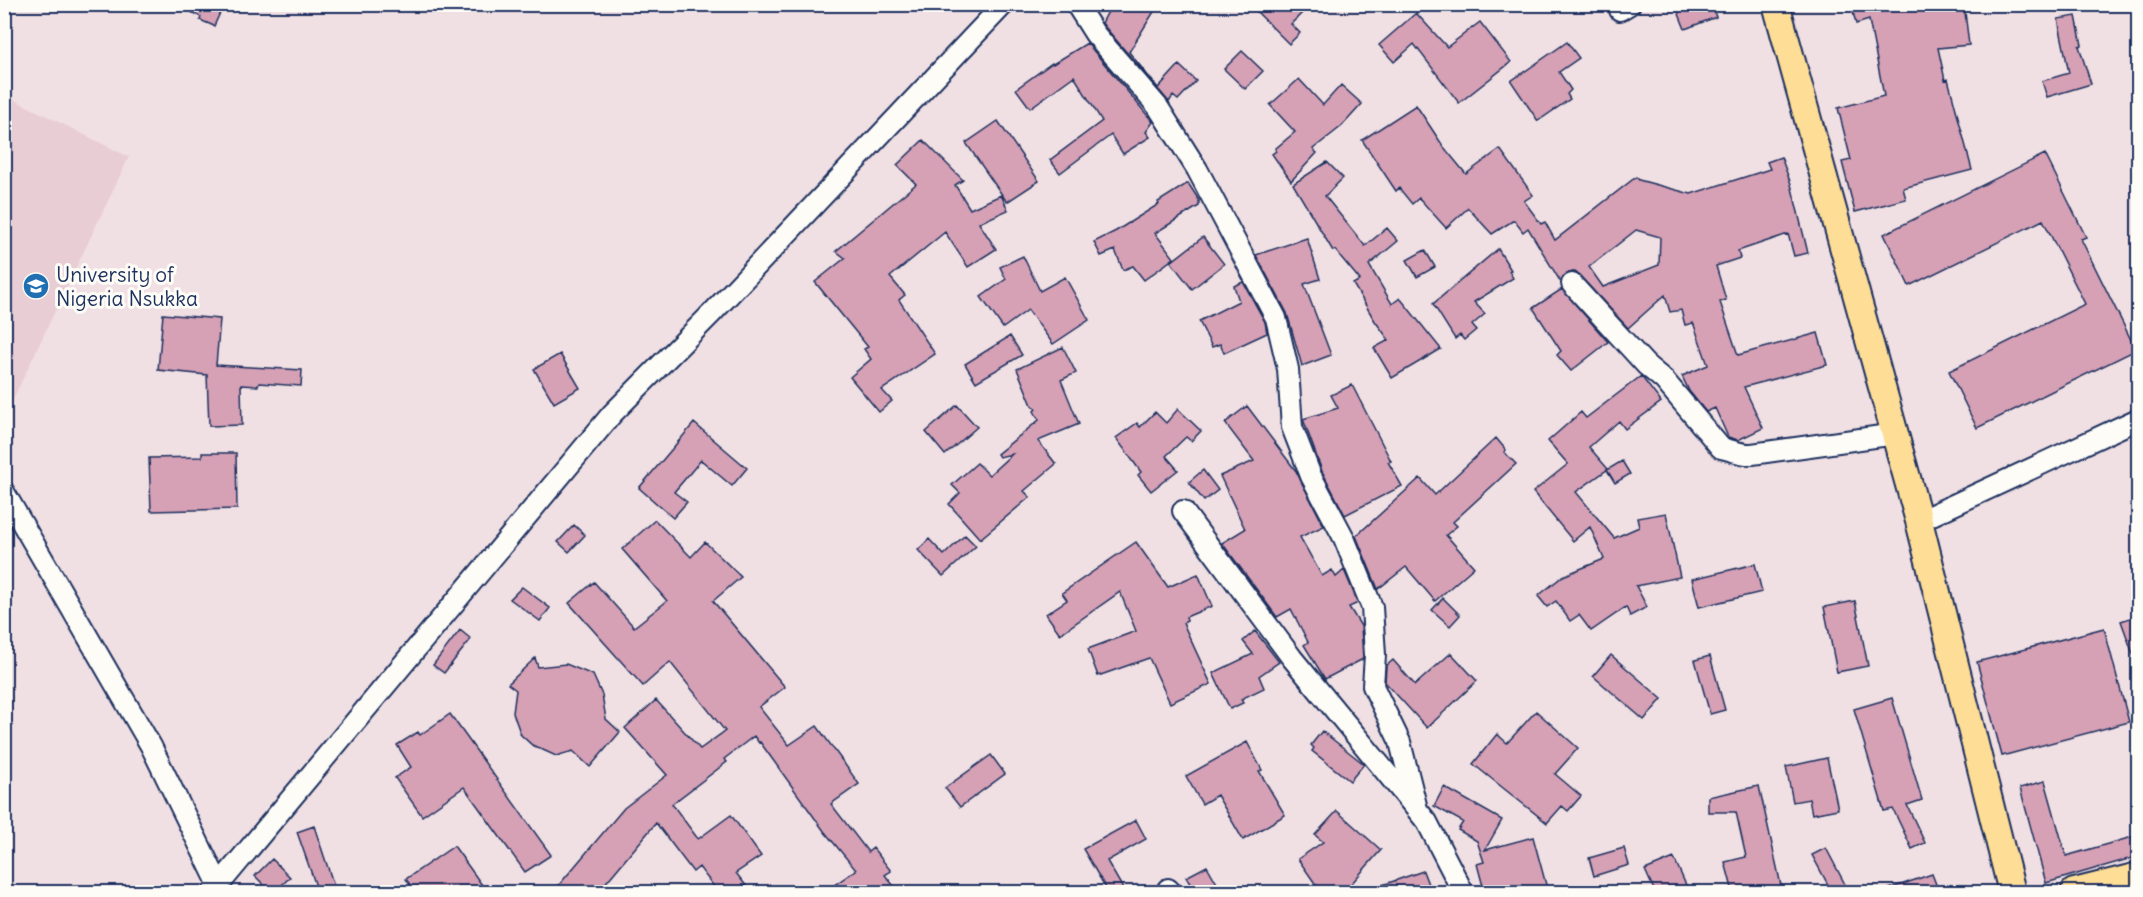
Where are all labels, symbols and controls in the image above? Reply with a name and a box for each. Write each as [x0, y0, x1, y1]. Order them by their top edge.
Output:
place label: University of Nigeria Nsukka [56, 261, 198, 312]
school or university icon: University of Nigeria Nsukka [21, 271, 51, 301]

